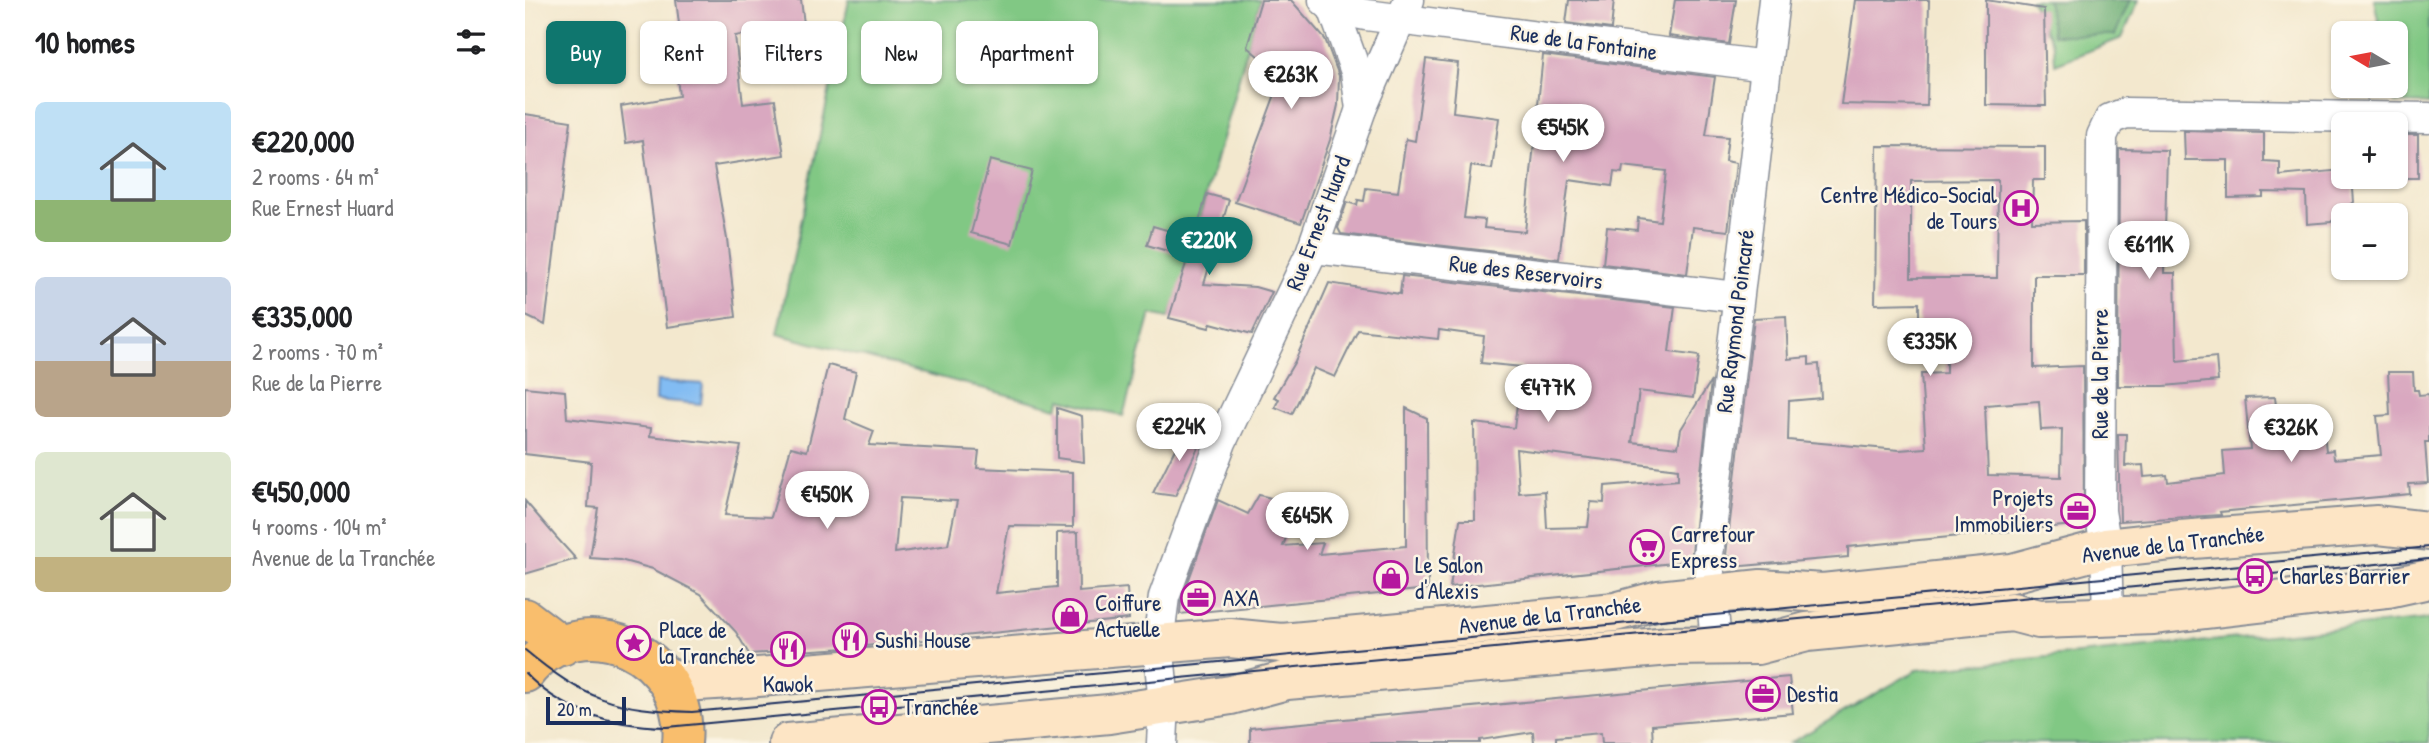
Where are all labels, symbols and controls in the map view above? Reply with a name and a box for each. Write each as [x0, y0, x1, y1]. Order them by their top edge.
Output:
street label: Rue de la Fontaine [1509, 16, 1659, 67]
chip: Buy [546, 21, 626, 84]
chip: Rent [640, 21, 727, 84]
chip: Filters [741, 21, 847, 84]
chip: New [861, 21, 942, 84]
chip: Apartment [956, 21, 1098, 84]
north arrow [2331, 21, 2408, 98]
map controls [2331, 21, 2408, 280]
text: 10 homes [35, 22, 135, 62]
icon: filters [452, 23, 490, 61]
pin: €263K [1242, 52, 1340, 111]
text: €263K [1264, 58, 1318, 89]
pin: €545K [1514, 104, 1612, 164]
text: €545K [1537, 111, 1589, 142]
button: + [2331, 112, 2408, 189]
text: €220,000 [252, 121, 354, 161]
icon: home [91, 130, 175, 214]
street label: Rue Ernest Huard [1278, 151, 1357, 294]
text: 2 rooms · 64 m² [252, 161, 379, 192]
place label: Centre Médico-Social de Tours [1820, 179, 1998, 236]
hospital icon: Centre Médico-Social de Tours [2002, 189, 2040, 227]
text: Rue Ernest Huard [252, 192, 394, 223]
button: − [2331, 203, 2408, 280]
pin: €220K [1160, 218, 1258, 277]
pin: €611K [2100, 222, 2198, 281]
text: €220K [1182, 224, 1236, 255]
street label: Rue Raymond Poincaré [1708, 227, 1761, 414]
text: €611K [2125, 228, 2173, 259]
street label: Rue des Reservoirs [1448, 247, 1605, 296]
text: €335,000 [252, 296, 352, 336]
icon: home [91, 305, 175, 389]
street label: Rue de la Pierre [2084, 309, 2115, 439]
pin: €335K [1881, 318, 1979, 378]
text: €335K [1903, 325, 1957, 356]
text: 2 rooms · 70 m² [252, 336, 383, 367]
pin: €477K [1499, 364, 1597, 424]
text: Rue de la Pierre [252, 367, 382, 398]
text: €477K [1521, 371, 1575, 402]
pin: €224K [1130, 404, 1228, 463]
pin: €326K [2242, 405, 2340, 464]
text: €224K [1152, 410, 1206, 441]
text: €326K [2264, 411, 2318, 442]
text: €450,000 [252, 471, 350, 511]
pin: €450K [778, 472, 876, 531]
text: €450K [801, 478, 853, 509]
icon: home [91, 480, 175, 564]
place label: Projets Immobiliers [1954, 482, 2053, 539]
pin: €645K [1258, 492, 1356, 552]
office icon: Projets Immobiliers [2059, 492, 2097, 530]
text: €645K [1282, 499, 1332, 530]
text: 4 rooms · 104 m² [252, 511, 386, 542]
street label: Avenue de la Tranchée [2080, 517, 2266, 570]
place label: Carrefour Express [1671, 518, 1755, 575]
supermarket icon: Carrefour Express [1628, 528, 1666, 566]
text: Avenue de la Tranchée [252, 542, 435, 573]
place label: Le Salon d'Alexis [1415, 549, 1483, 606]
bus stop icon: Charles Barrier [2236, 557, 2274, 595]
shop icon: Le Salon d'Alexis [1372, 559, 1410, 597]
place label: Charles Barrier [2279, 560, 2410, 591]
office icon: AXA [1179, 579, 1217, 617]
place label: AXA [1223, 582, 1259, 613]
place label: Coiffure Actuelle [1095, 587, 1161, 644]
street label: Avenue de la Tranchée [1457, 588, 1643, 641]
shop icon: Coiffure Actuelle [1051, 597, 1089, 635]
place label: Place de la Tranchée [659, 614, 755, 671]
restaurant icon: Sushi House [831, 621, 869, 659]
place icon: Place de la Tranchée [615, 624, 653, 662]
place label: Sushi House [875, 624, 971, 655]
restaurant icon: Kawok [769, 630, 807, 668]
place label: Kawok [763, 668, 814, 699]
office icon: Destia [1744, 675, 1782, 713]
place label: Destia [1787, 678, 1838, 709]
bus stop icon: Tranchée [860, 688, 898, 726]
place label: Tranchée [903, 691, 979, 722]
scale bar [546, 694, 627, 726]
text: 20 m [557, 696, 592, 722]

